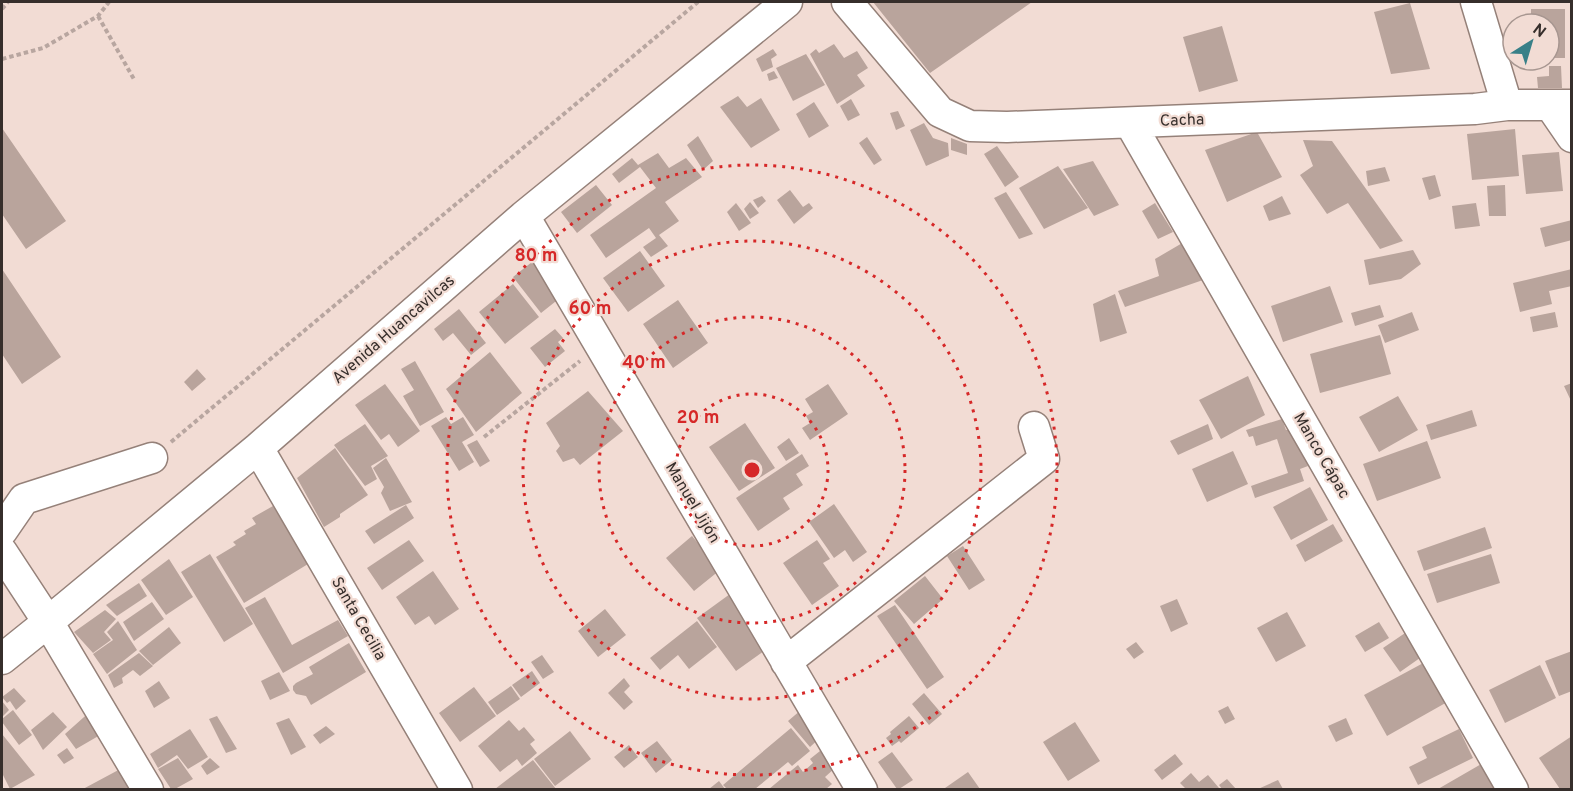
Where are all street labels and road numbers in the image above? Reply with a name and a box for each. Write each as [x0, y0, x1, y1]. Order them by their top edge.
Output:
street label: Cacha [1159, 110, 1205, 132]
street label: Avenida Huancavilcas [329, 271, 459, 389]
street label: Manco Cápac [1288, 410, 1354, 502]
street label: Manuel Jijón [660, 459, 724, 547]
street label: Santa Cecilia [326, 574, 390, 664]

